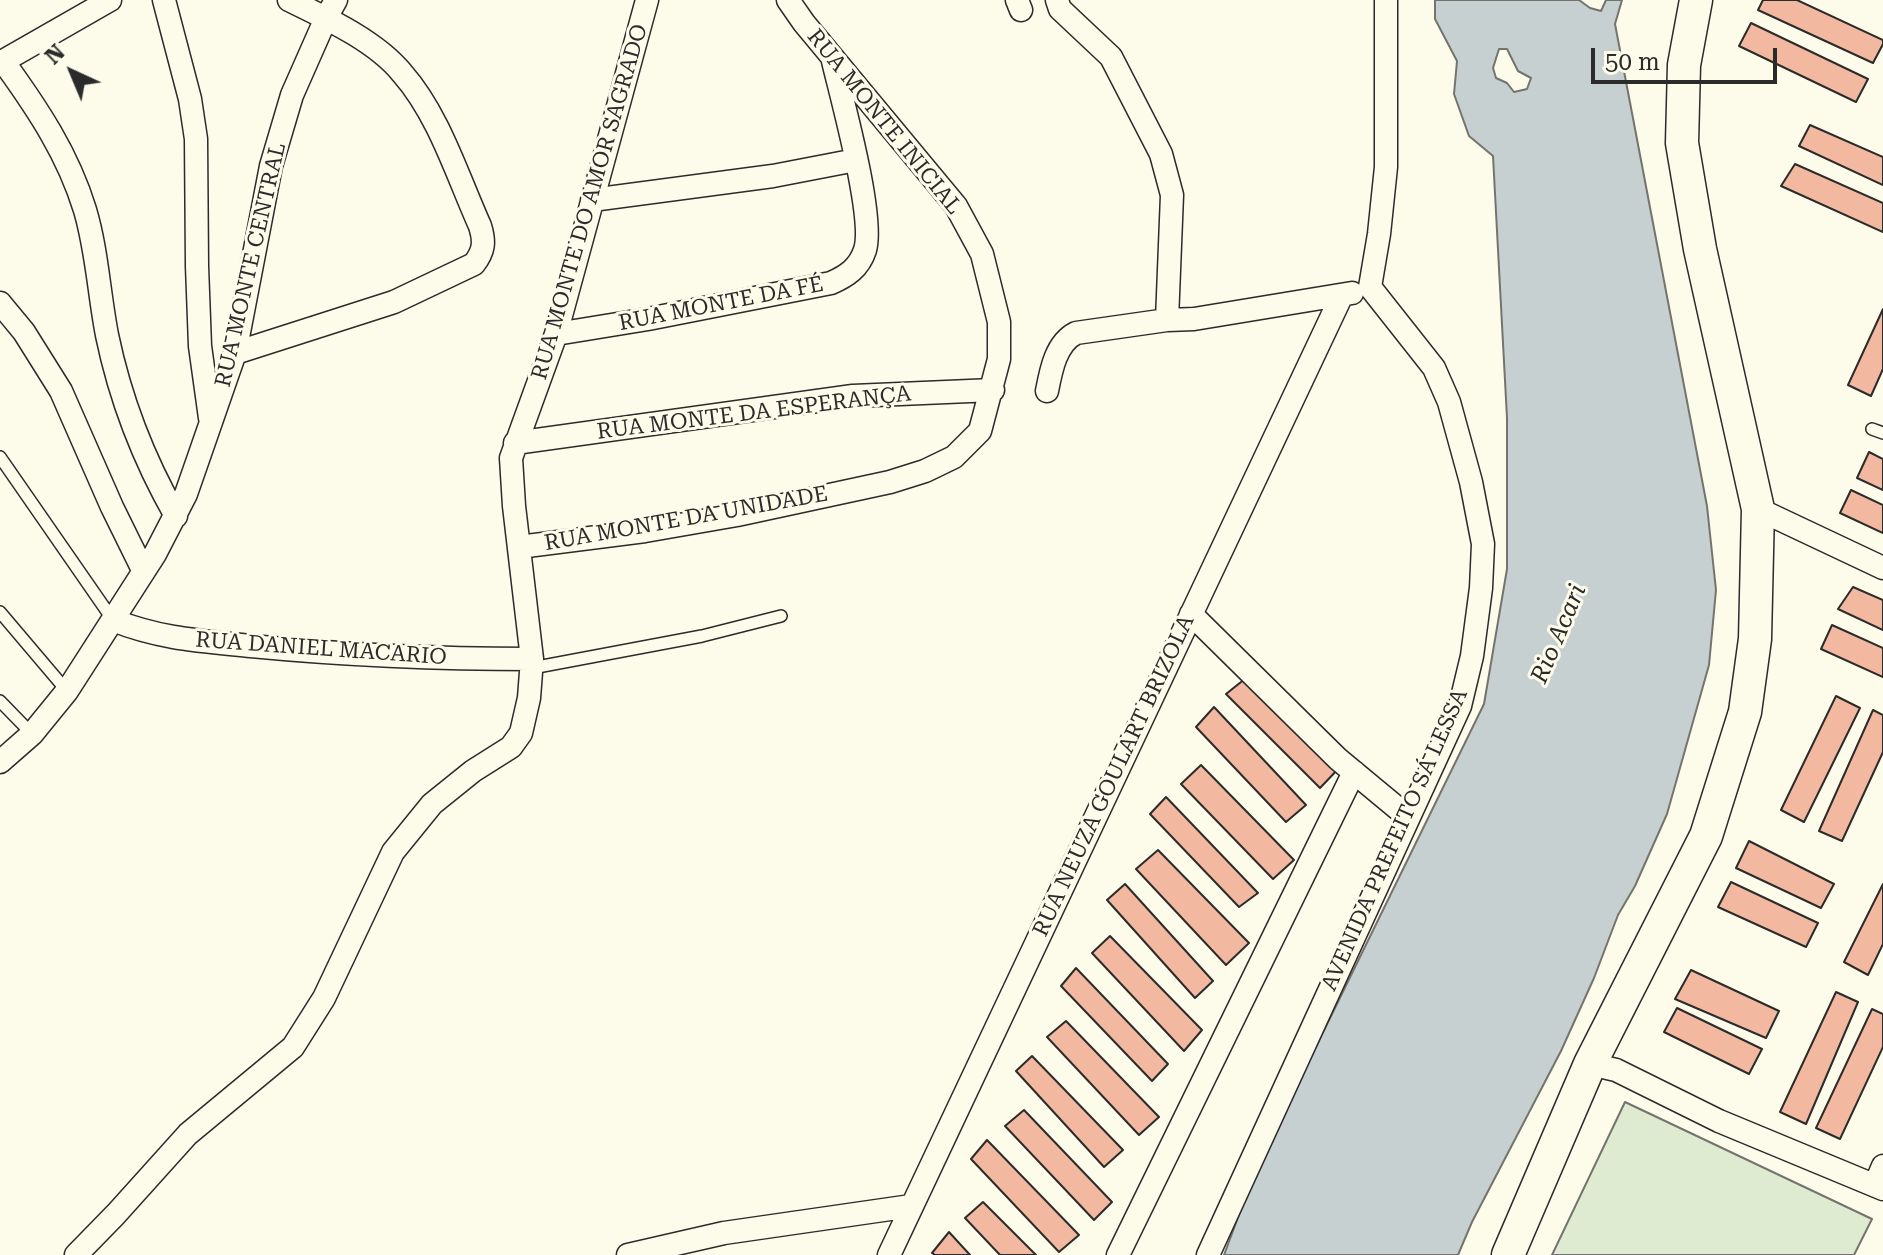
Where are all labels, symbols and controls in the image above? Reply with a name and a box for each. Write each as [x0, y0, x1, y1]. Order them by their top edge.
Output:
street label: RUA MONTE DO AMOR SAGRADO [527, 21, 653, 383]
street label: RUA MONTE INICIAL [801, 24, 967, 220]
north arrow [32, 32, 112, 112]
scale bar [1595, 32, 1781, 82]
text: N [40, 40, 70, 69]
text: 50 m [1605, 48, 1660, 76]
street label: RUA MONTE CENTRAL [210, 140, 292, 390]
street label: RUA MONTE DA FÉ [616, 271, 826, 337]
street label: RUA MONTE DA ESPERANÇA [595, 381, 913, 445]
street label: RUA MONTE DA UNIDADE [542, 481, 830, 557]
water label: Rio Acari [1525, 580, 1593, 688]
street label: RUA NEUZA GOULART BRIZOLA [1028, 611, 1200, 941]
street label: RUA DANIEL MACARIO [194, 627, 448, 671]
street label: AVENIDA PREFEITO SÁ LESSA [1316, 685, 1474, 995]

